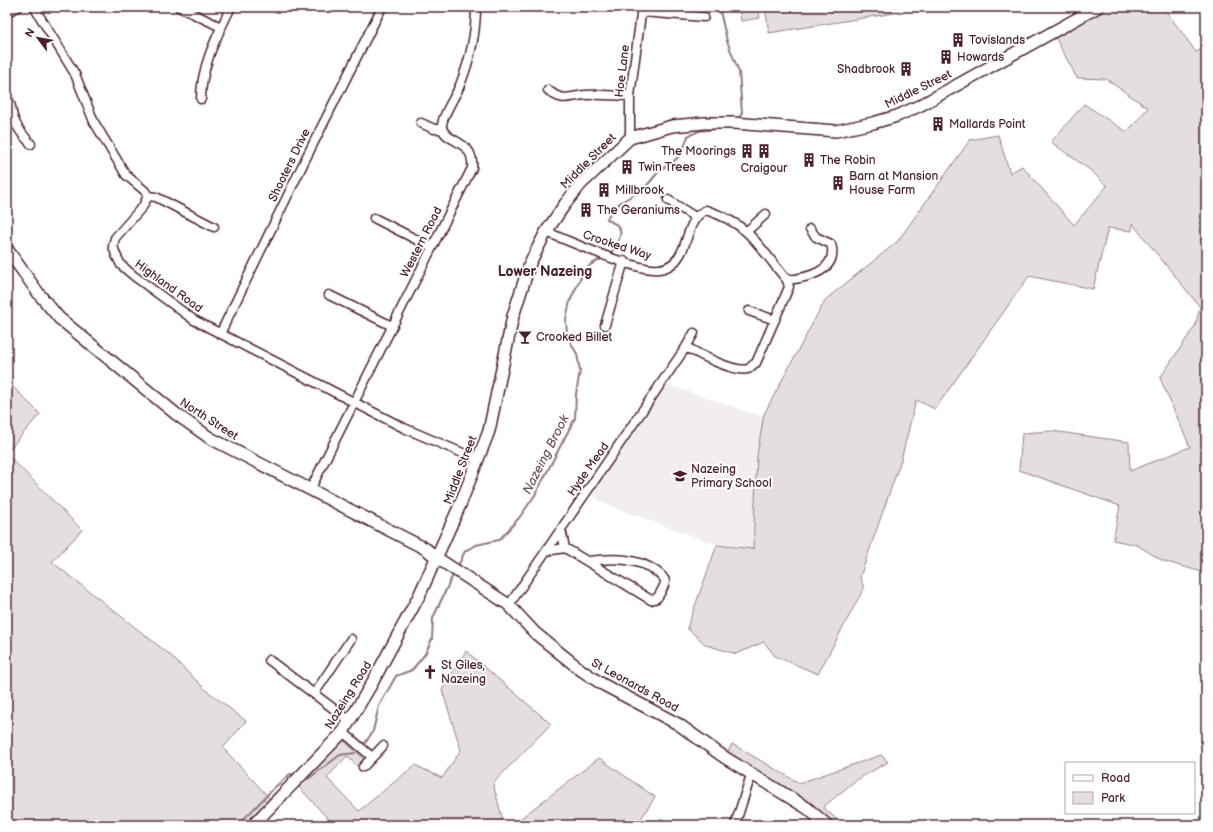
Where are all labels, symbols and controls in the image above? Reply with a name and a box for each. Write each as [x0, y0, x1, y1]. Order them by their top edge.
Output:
north arrow [18, 18, 58, 58]
text: N [22, 26, 38, 40]
building icon: Tovislands [950, 32, 966, 48]
place label: Tovislands [969, 33, 1025, 48]
street label: Hoe Lane [612, 44, 633, 98]
building icon: Howards [938, 49, 954, 65]
place label: Howards [957, 50, 1004, 65]
building icon: Shadbrook [898, 61, 914, 77]
place label: Shadbrook [837, 62, 895, 77]
street label: Middle Street [882, 67, 954, 112]
building icon: Mallards Point [930, 116, 946, 132]
place label: Mallards Point [949, 117, 1026, 132]
street label: Shooters Drive [265, 126, 314, 204]
street label: Middle Street [557, 130, 620, 192]
building icon: The Moorings [739, 143, 755, 159]
building icon: Craigour [756, 143, 772, 159]
place label: The Moorings [661, 144, 736, 159]
building icon: The Robin [801, 152, 817, 168]
place label: The Robin [820, 153, 876, 168]
building icon: Twin Trees [619, 159, 635, 175]
place label: Twin Trees [638, 160, 696, 175]
place label: Craigour [741, 161, 788, 176]
place label: Barn at Mansion House Farm [849, 169, 939, 198]
building icon: Barn at Mansion House Farm [830, 175, 846, 191]
building icon: Millbrook [596, 182, 612, 198]
place label: Millbrook [615, 183, 664, 198]
building icon: The Geraniums [578, 202, 594, 218]
place label: The Geraniums [597, 203, 680, 218]
street label: Western Road [397, 204, 446, 280]
street label: Crooked Way [581, 227, 654, 264]
street label: Highland Road [132, 257, 206, 316]
district label: Lower Nazeing [498, 263, 592, 280]
bar icon: Crooked Billet [517, 329, 533, 345]
place label: Crooked Billet [536, 330, 613, 345]
street label: North Street [177, 395, 241, 444]
water label: Nazeing Brook [519, 412, 573, 497]
street label: Middle Street [440, 433, 481, 507]
street label: Hyde Mead [564, 439, 612, 499]
place label: Nazeing Primary School [691, 462, 772, 491]
school or university icon: Nazeing Primary School [672, 468, 688, 484]
street label: St Leonards Road [589, 655, 681, 716]
street label: Nazeing Road [322, 658, 375, 732]
place label: St Giles, Nazeing [441, 658, 486, 687]
church icon: St Giles, Nazeing [422, 664, 438, 680]
legend [1065, 762, 1195, 814]
text: Road [1101, 771, 1130, 786]
text: Park [1101, 791, 1125, 806]

